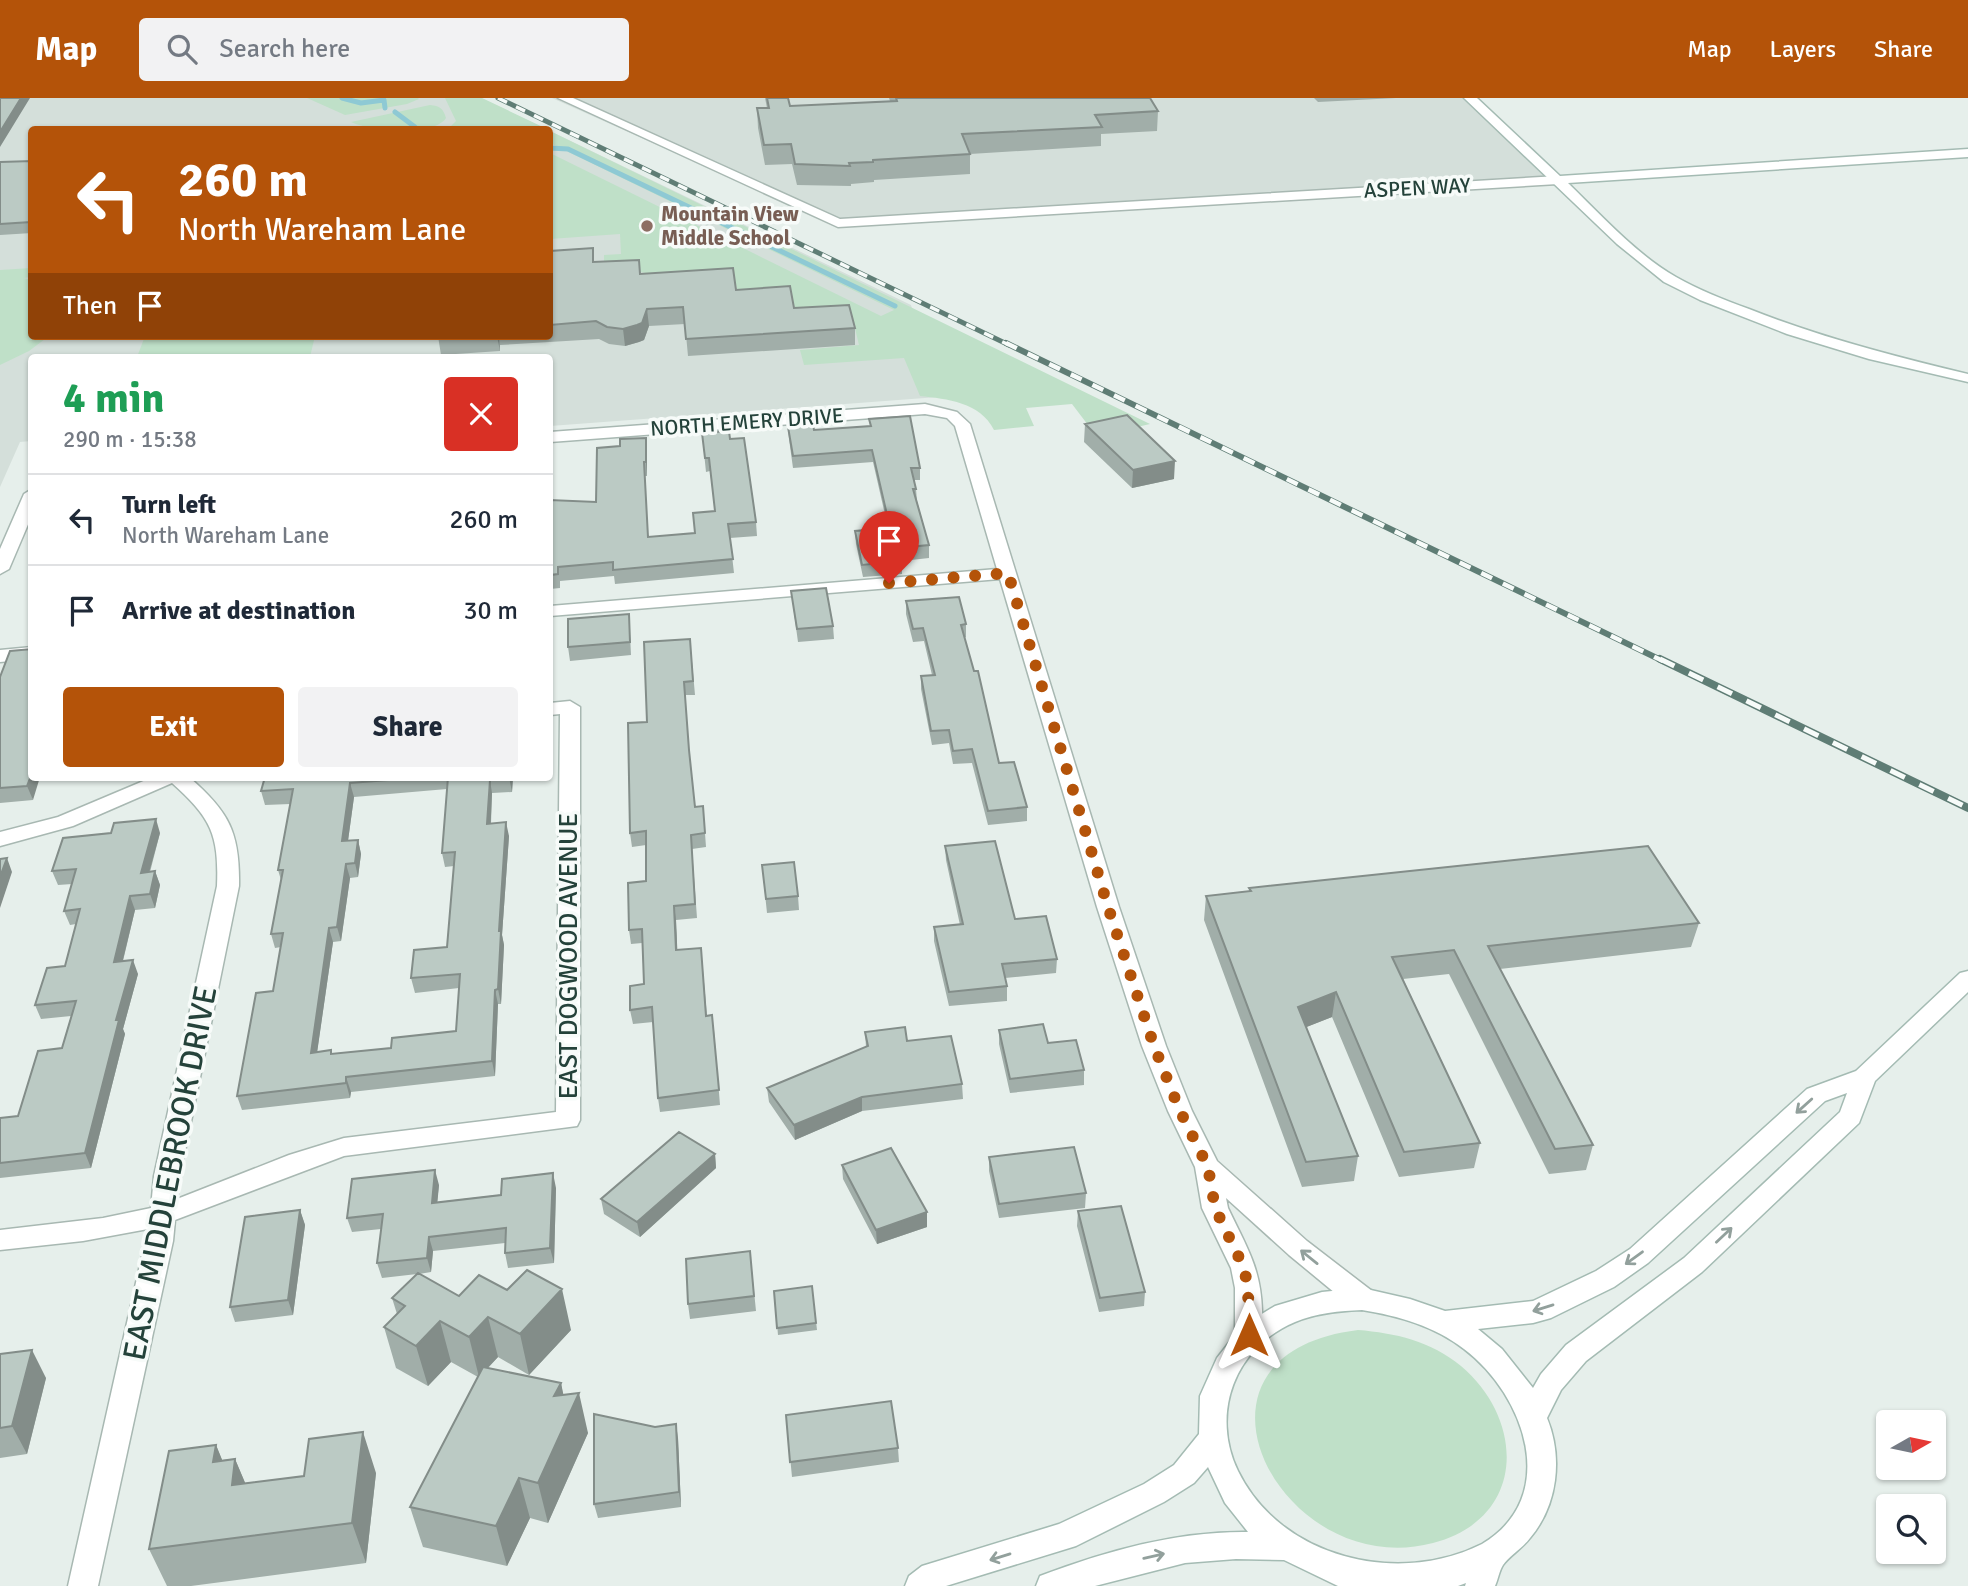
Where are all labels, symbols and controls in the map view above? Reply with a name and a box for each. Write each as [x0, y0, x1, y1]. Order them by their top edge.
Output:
search box [139, 18, 629, 81]
text: Map [35, 29, 97, 70]
icon: search [163, 30, 201, 68]
text: Search here [219, 33, 350, 65]
text: Map [1687, 34, 1732, 64]
text: Layers [1770, 34, 1836, 64]
text: Share [1874, 34, 1933, 64]
text: 260 m [178, 150, 308, 210]
icon: left [63, 154, 154, 245]
street label: ASPEN WAY [1363, 172, 1471, 204]
place label: Mountain View Middle School [661, 201, 799, 251]
text: North Wareham Lane [178, 210, 466, 249]
marker: Mountain View Middle School [639, 218, 655, 234]
icon: arrive [131, 287, 169, 325]
text: Then [63, 290, 117, 322]
text: 4 min [63, 373, 164, 424]
button: close [444, 377, 518, 451]
street label: NORTH EMERY DRIVE [649, 402, 845, 442]
text: 290 m · 15:38 [63, 425, 197, 454]
text: Turn left [122, 489, 216, 521]
icon: left [63, 501, 101, 539]
text: 260 m [449, 504, 518, 536]
pin [859, 511, 919, 583]
text: North Wareham Lane [122, 521, 329, 550]
icon: arrive [870, 522, 908, 560]
icon: arrive [63, 592, 101, 630]
text: Arrive at destination [122, 595, 355, 627]
text: 30 m [463, 595, 518, 627]
button: Exit [63, 687, 284, 767]
button: Share [298, 687, 518, 767]
street label: EAST DOGWOOD AVENUE [553, 813, 585, 1099]
street label: EAST MIDDLEBROOK DRIVE [115, 982, 225, 1364]
one-way arrow [1796, 1098, 1813, 1115]
one-way arrow [1715, 1227, 1732, 1244]
one-way arrow [1300, 1249, 1318, 1264]
one-way arrow [1625, 1250, 1644, 1265]
position arrow [1212, 1298, 1286, 1372]
one-way arrow [1533, 1303, 1555, 1316]
north arrow [1876, 1410, 1946, 1480]
map controls [1876, 1410, 1946, 1564]
button: search [1876, 1494, 1946, 1564]
one-way arrow [1142, 1548, 1165, 1562]
one-way arrow [990, 1552, 1012, 1564]

